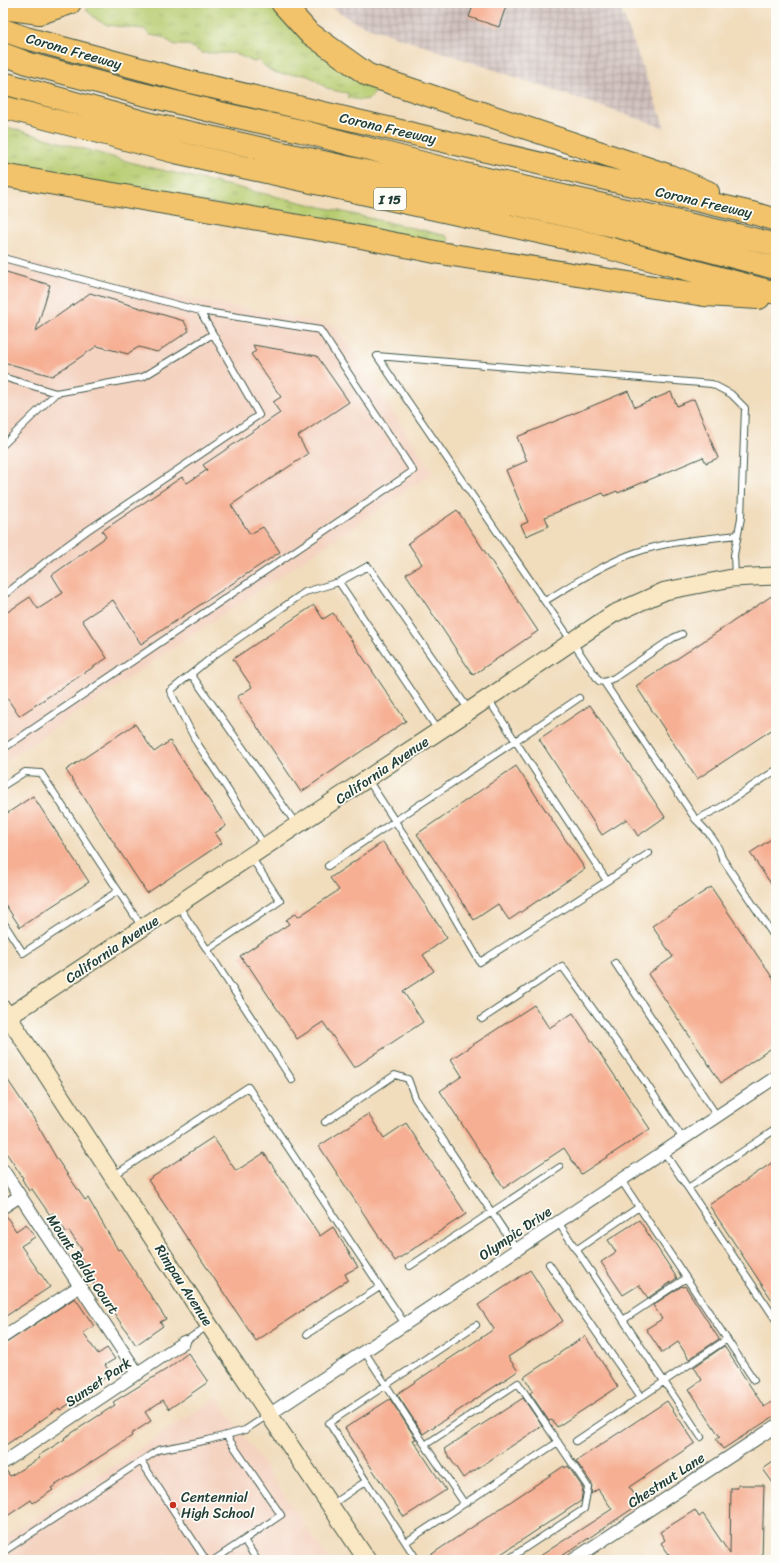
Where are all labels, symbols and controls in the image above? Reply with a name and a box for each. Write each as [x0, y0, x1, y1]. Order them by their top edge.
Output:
street label: Corona Freeway [23, 26, 125, 77]
street label: Corona Freeway [337, 105, 439, 152]
street label: Corona Freeway [653, 179, 755, 226]
road number: I 15 [374, 188, 406, 210]
street label: California Avenue [330, 730, 435, 811]
street label: California Avenue [60, 909, 165, 990]
street label: Olympic Drive [473, 1199, 557, 1267]
street label: Mount Baldy Court [40, 1209, 126, 1320]
street label: Rimpau Avenue [148, 1239, 220, 1331]
street label: Sunset Park [60, 1351, 137, 1414]
street label: Chestnut Lane [622, 1446, 710, 1515]
place label: Centennial High School [181, 1485, 255, 1526]
marker: Centennial High School [168, 1500, 178, 1510]

